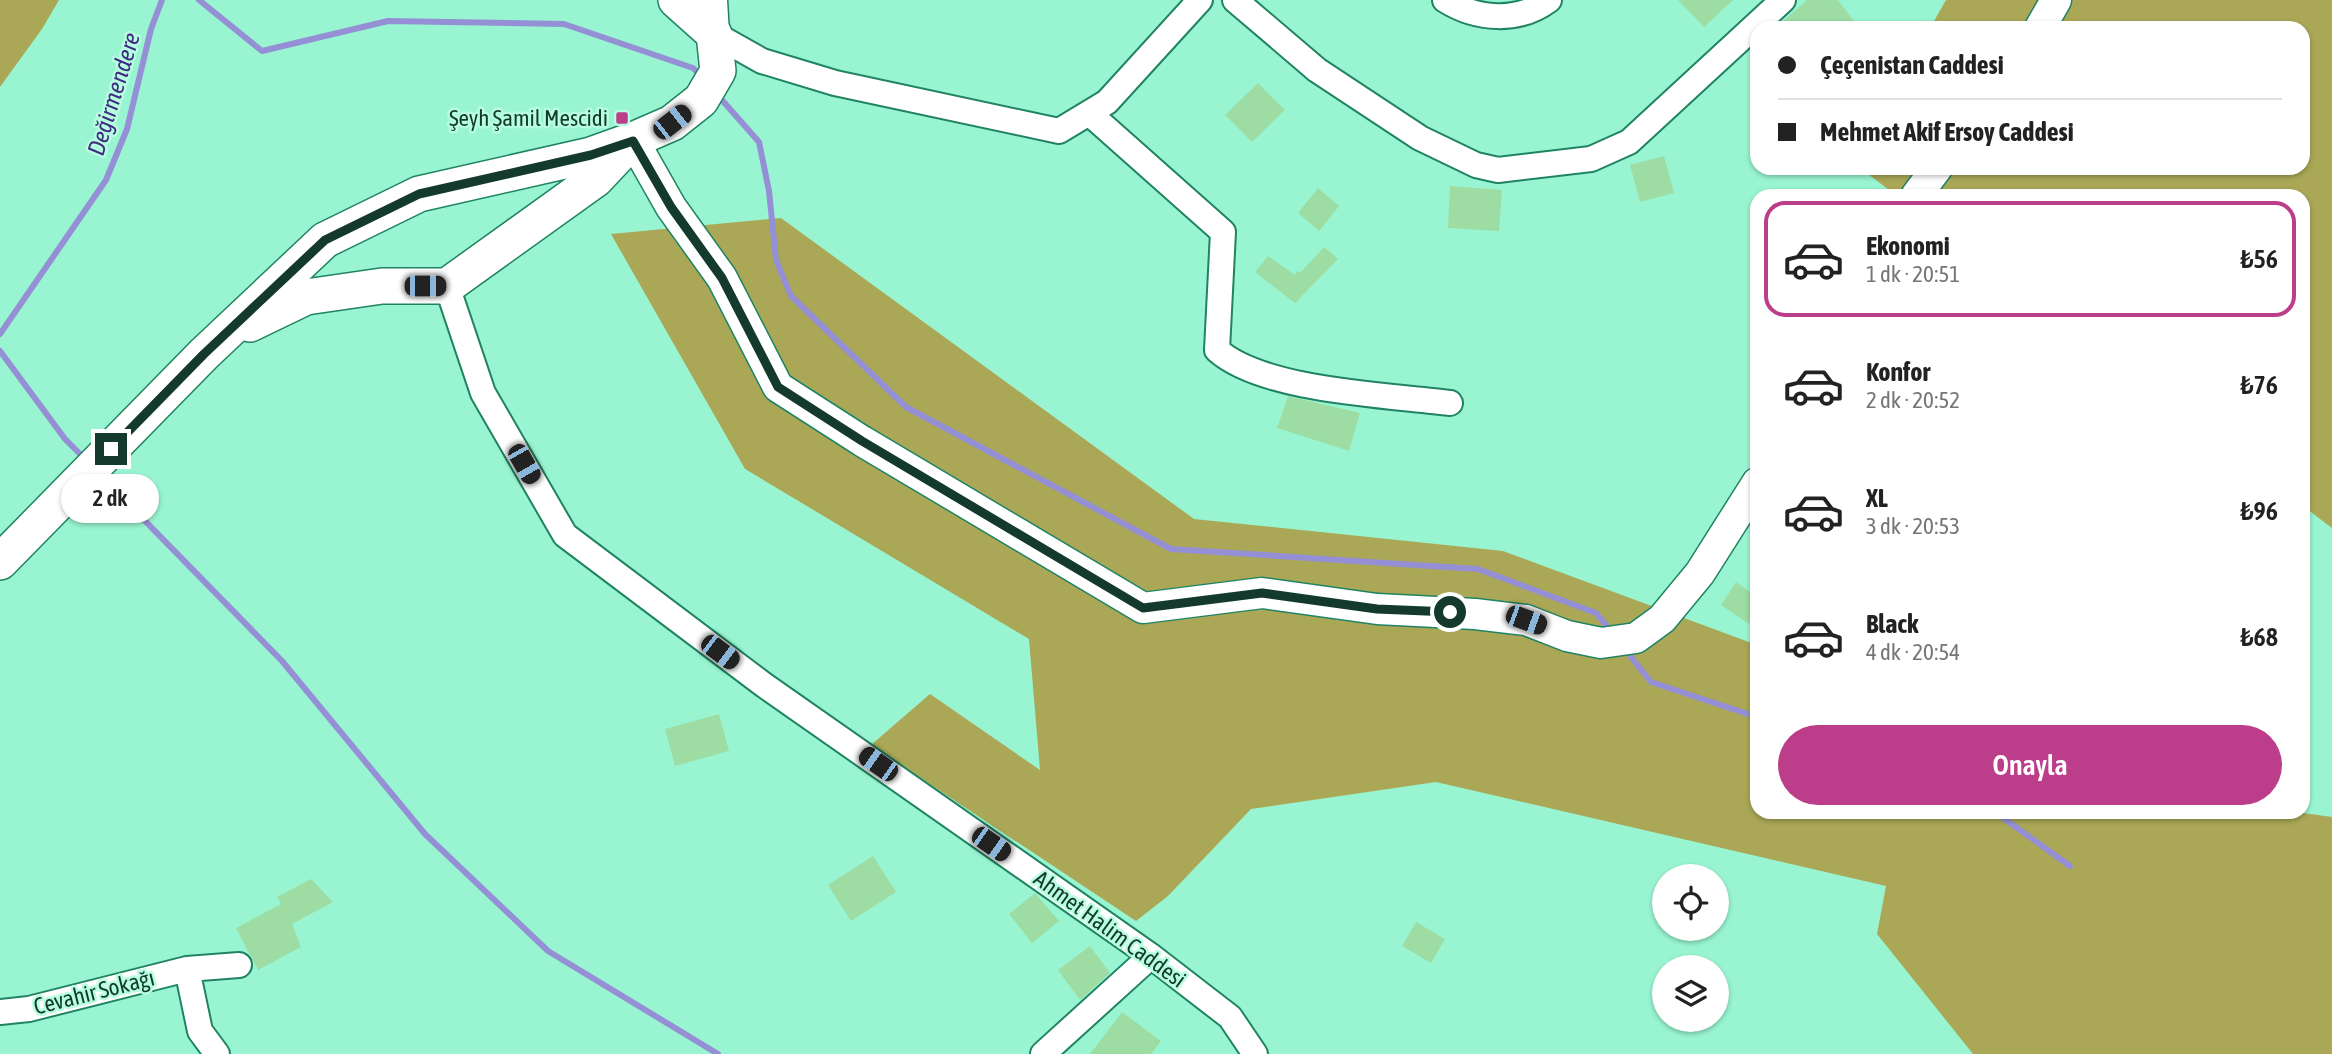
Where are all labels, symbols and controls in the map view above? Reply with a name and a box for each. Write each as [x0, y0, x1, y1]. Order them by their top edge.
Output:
water label: Değirmendere [82, 29, 145, 159]
text: Çeçenistan Caddesi [1820, 50, 2004, 80]
car [649, 101, 696, 143]
place label: Şeyh Şamil Mescidi [449, 105, 608, 131]
marker: Şeyh Şamil Mescidi [614, 110, 630, 126]
text: Mehmet Akif Ersoy Caddesi [1820, 117, 2074, 147]
icon: car [1782, 228, 1845, 291]
text: Ekonomi [1866, 231, 1950, 261]
text: ₺56 [2241, 244, 2278, 274]
text: 1 dk · 20:51 [1866, 261, 1960, 287]
car [405, 276, 447, 297]
icon: car [1782, 354, 1845, 417]
text: Konfor [1866, 357, 1930, 387]
text: ₺76 [2241, 370, 2278, 400]
text: 2 dk · 20:52 [1866, 387, 1960, 413]
route end [95, 433, 127, 465]
car [505, 441, 544, 487]
callout: 2 dk [62, 474, 160, 522]
icon: car [1782, 480, 1845, 543]
text: XL [1866, 483, 1888, 513]
text: 2 dk [93, 485, 127, 511]
text: ₺96 [2241, 496, 2278, 526]
text: 3 dk · 20:53 [1866, 513, 1960, 539]
route start [1434, 596, 1466, 628]
car [1503, 603, 1550, 637]
icon: car [1782, 606, 1845, 669]
text: Black [1866, 609, 1918, 639]
text: ₺68 [2241, 622, 2278, 652]
car [697, 631, 744, 673]
text: 4 dk · 20:54 [1866, 639, 1960, 665]
button: Onayla [1778, 725, 2282, 805]
car [855, 743, 902, 785]
car [968, 823, 1015, 865]
map controls [1652, 864, 1729, 1032]
button: locate [1652, 864, 1729, 941]
street label: Ahmet Halim Caddesi [1029, 865, 1191, 993]
button: layers [1652, 955, 1729, 1032]
street label: Cevahir Sokağı [31, 964, 157, 1020]

